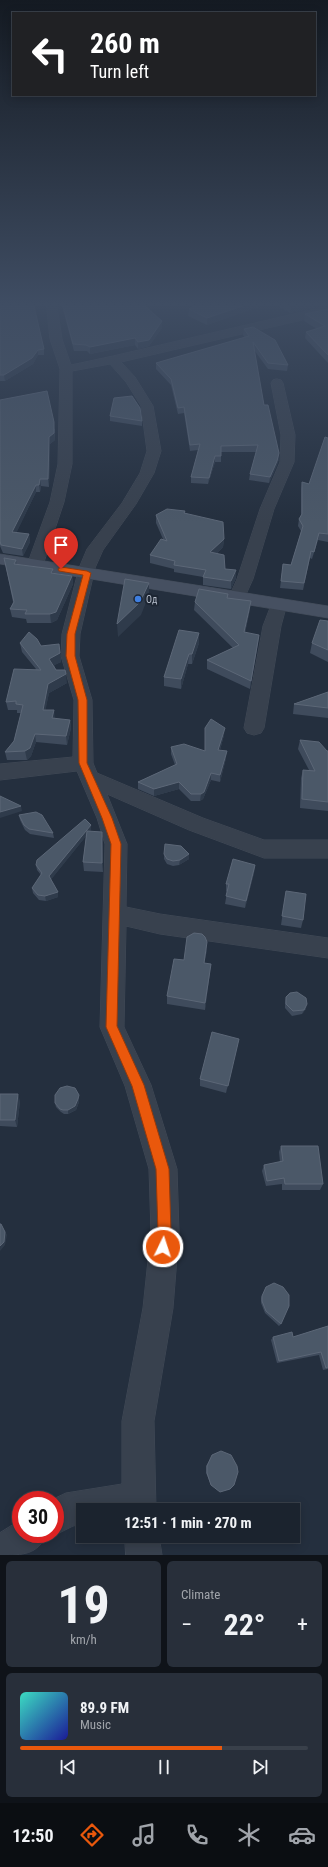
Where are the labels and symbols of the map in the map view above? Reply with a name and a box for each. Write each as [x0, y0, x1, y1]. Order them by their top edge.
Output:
pin [44, 528, 78, 569]
marker: Од [133, 594, 143, 604]
place label: Од [146, 594, 158, 605]
position arrow [142, 1226, 184, 1268]
speed limit sign: 30 [12, 1491, 64, 1543]

